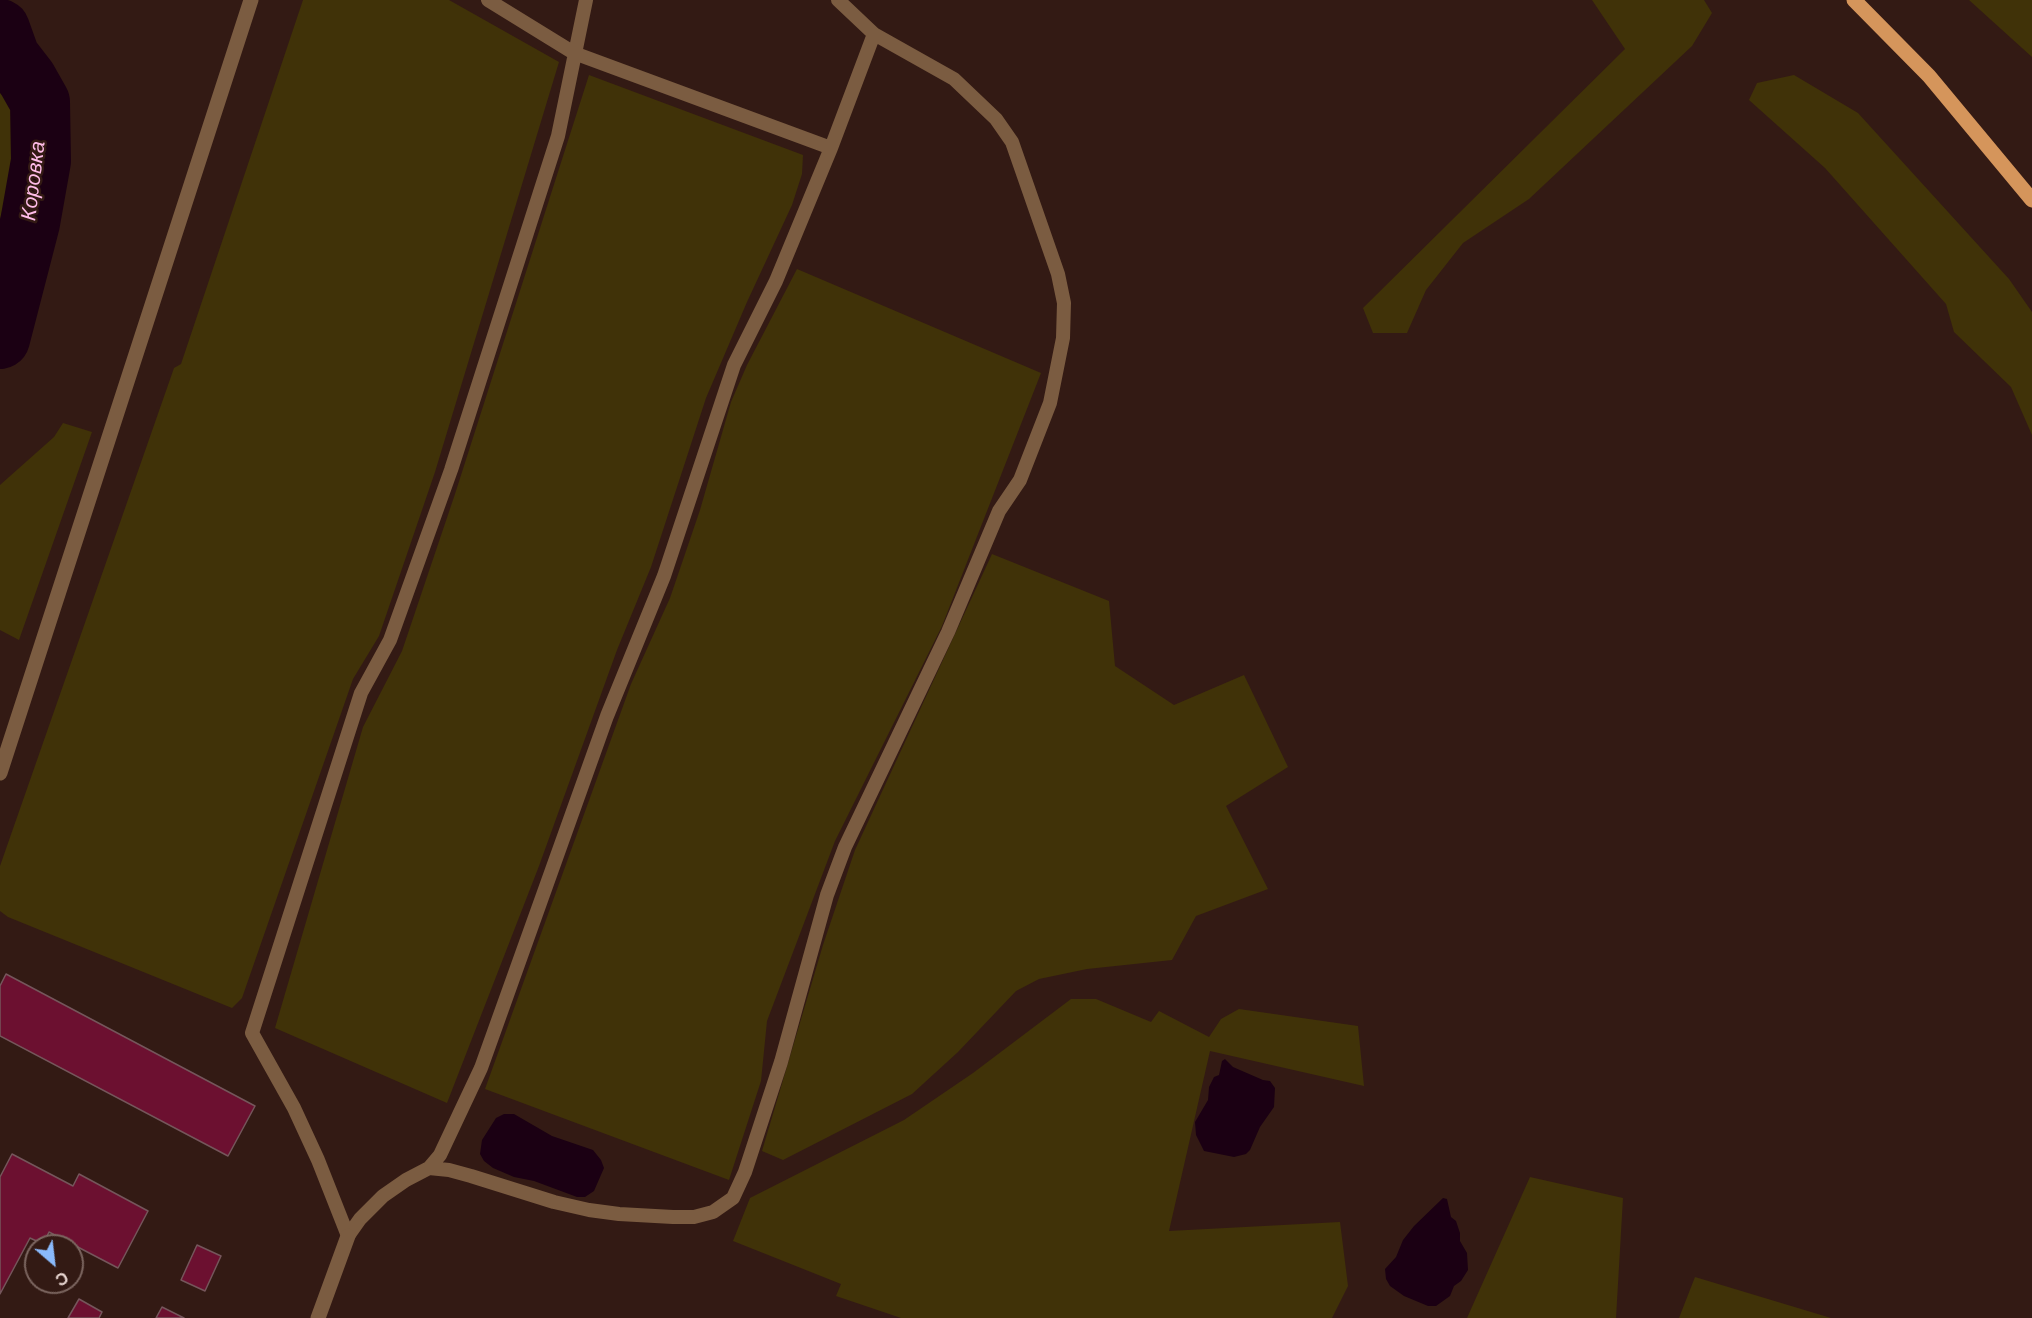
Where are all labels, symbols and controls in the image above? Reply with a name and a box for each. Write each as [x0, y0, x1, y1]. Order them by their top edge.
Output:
water label: Коровка [17, 140, 51, 222]
north arrow [24, 1234, 84, 1294]
text: С [53, 1268, 71, 1289]

